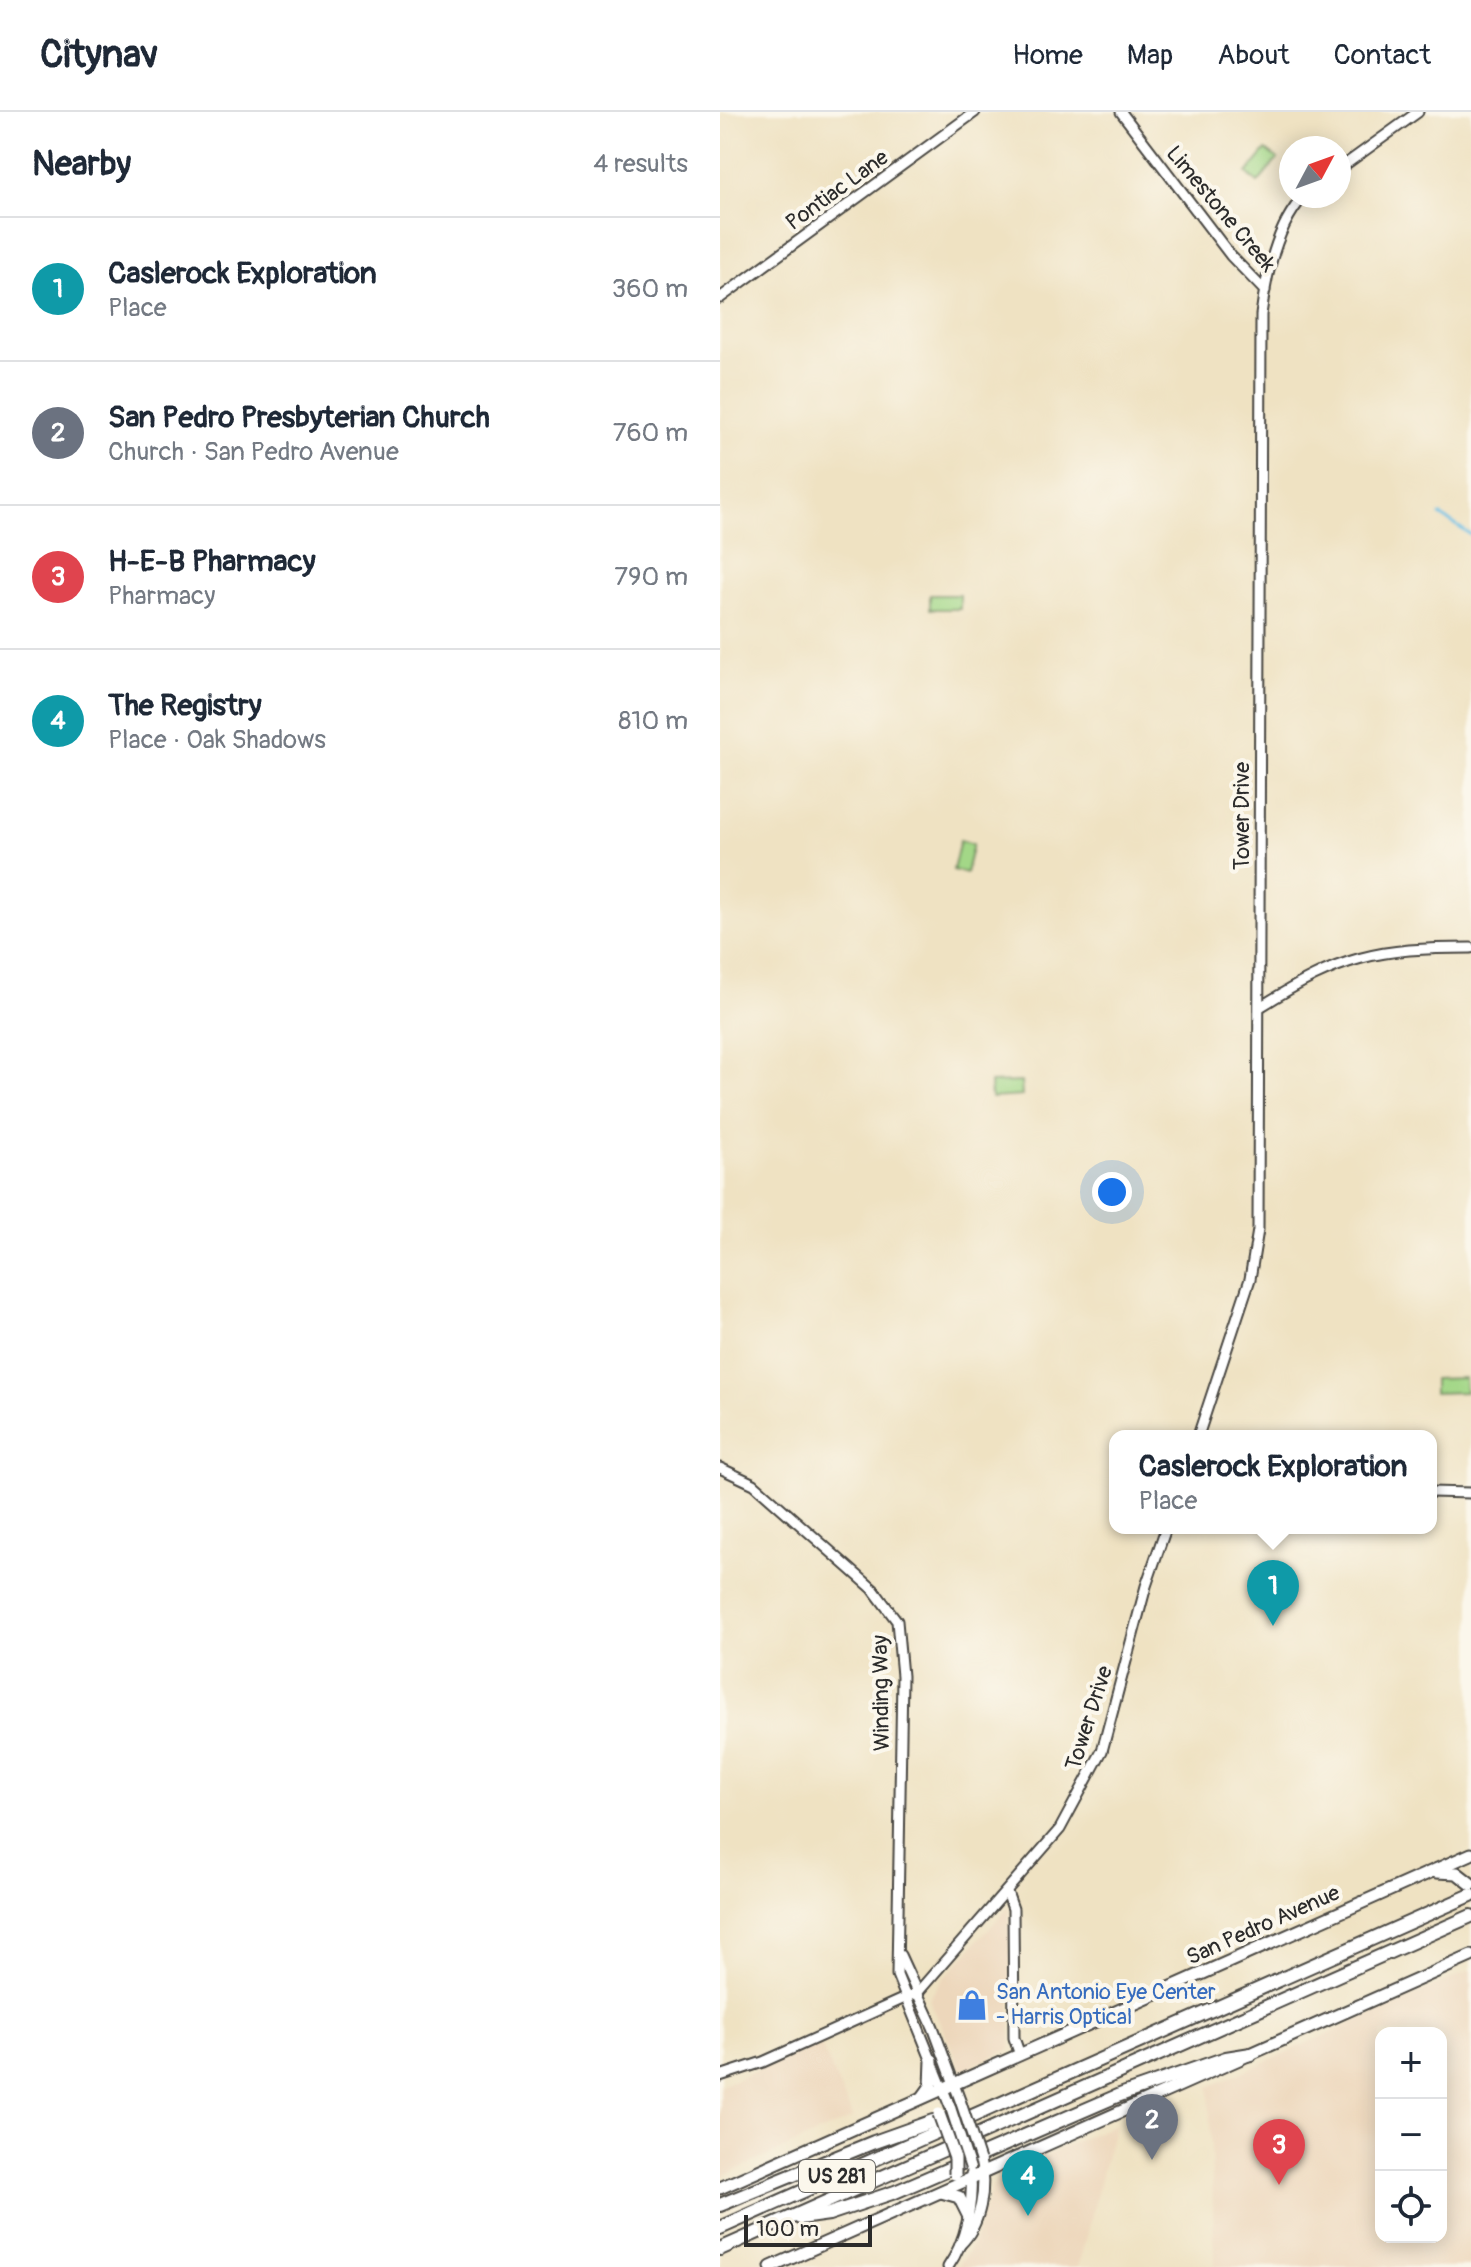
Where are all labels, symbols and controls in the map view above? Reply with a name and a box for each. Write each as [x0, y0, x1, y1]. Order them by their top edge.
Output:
text: Citynav [40, 31, 158, 79]
text: Home [1012, 38, 1083, 73]
text: Map [1127, 38, 1173, 73]
text: About [1217, 38, 1290, 73]
text: Contact [1334, 38, 1431, 73]
north arrow [1279, 136, 1351, 208]
street label: Limestone Creek [1160, 140, 1282, 278]
text: Nearby [32, 143, 131, 186]
street label: Pontiac Lane [780, 143, 894, 237]
text: 4 results [593, 148, 688, 180]
text: Caslerock Exploration [108, 255, 377, 292]
text: 1 [53, 273, 63, 305]
text: 360 m [612, 273, 688, 305]
text: Place [108, 292, 167, 324]
text: San Pedro Presbyterian Church [108, 399, 490, 436]
text: 2 [51, 417, 65, 449]
text: 760 m [613, 417, 688, 449]
text: Church · San Pedro Avenue [108, 436, 399, 468]
text: H-E-B Pharmacy [108, 543, 316, 580]
text: 3 [51, 561, 65, 593]
text: 790 m [614, 561, 688, 593]
text: Pharmacy [108, 580, 215, 612]
text: The Registry [108, 687, 262, 724]
text: 4 [50, 705, 66, 737]
text: 810 m [618, 705, 688, 737]
text: Place · Oak Shadows [108, 724, 326, 756]
street label: Tower Drive [1228, 762, 1256, 870]
your location [1092, 1172, 1132, 1212]
popup [1109, 1430, 1437, 1534]
text: Caslerock Exploration [1139, 1448, 1407, 1485]
text: Place [1139, 1485, 1197, 1517]
pin: 1 [1247, 1560, 1299, 1626]
street label: Winding Way [866, 1635, 896, 1751]
street label: Tower Drive [1059, 1662, 1119, 1774]
street label: San Pedro Avenue [1182, 1879, 1344, 1971]
place label: San Antonio Eye Center - Harris Optical [996, 1978, 1216, 2031]
shop icon: San Antonio Eye Center - Harris Optical [955, 1988, 989, 2022]
map controls [1375, 2027, 1447, 2243]
button: + [1375, 2027, 1447, 2099]
pin: 2 [1126, 2094, 1178, 2160]
button: − [1375, 2099, 1447, 2171]
pin: 3 [1253, 2119, 1305, 2185]
pin: 4 [1002, 2150, 1054, 2216]
road number: US 281 [799, 2160, 875, 2192]
button: locate [1375, 2171, 1447, 2243]
scale bar [744, 2211, 872, 2247]
text: 100 m [756, 2215, 819, 2243]

